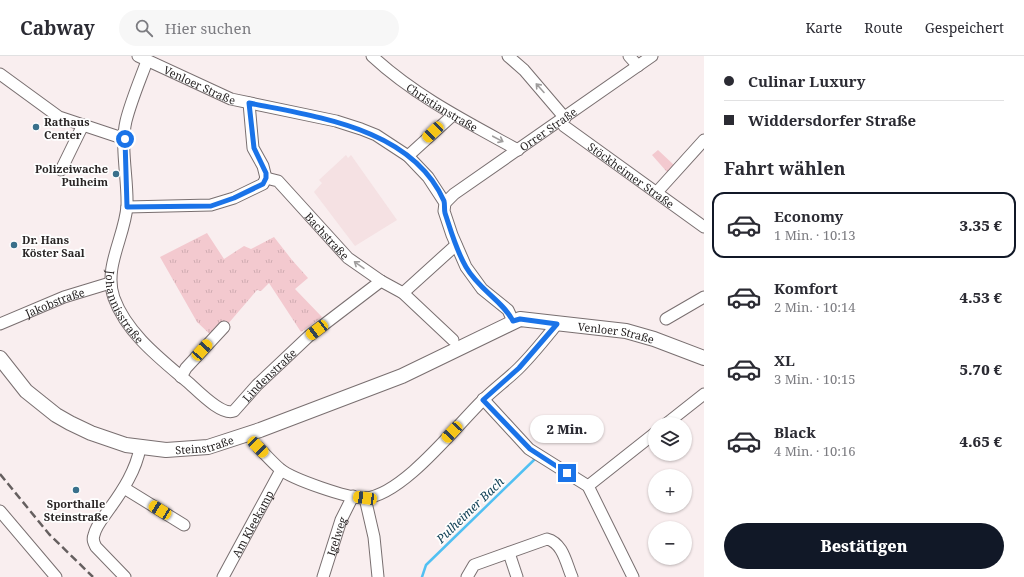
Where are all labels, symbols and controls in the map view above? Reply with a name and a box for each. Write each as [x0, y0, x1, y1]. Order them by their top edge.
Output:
search box [119, 10, 399, 46]
text: Cabway [20, 15, 95, 41]
icon: search [133, 17, 155, 39]
text: Hier suchen [165, 18, 251, 38]
text: Karte [806, 18, 842, 37]
text: Route [864, 18, 903, 37]
text: Gespeichert [925, 18, 1004, 37]
street label: Venloer Straße [161, 61, 237, 107]
text: Culinar Luxury [748, 71, 865, 91]
street label: Christianstraße [404, 79, 481, 134]
one-way arrow [535, 83, 545, 93]
street label: Orrer Straße [516, 103, 579, 154]
text: Widdersdorfer Straße [748, 110, 916, 130]
place label: Rathaus Center [44, 114, 89, 142]
car [420, 119, 446, 145]
marker: Rathaus Center [31, 122, 41, 132]
route start [116, 130, 134, 148]
one-way arrow [492, 136, 504, 143]
street label: Stöckheimer Straße [585, 138, 678, 211]
text: Fahrt wählen [724, 156, 846, 180]
place label: Polizeiwache Pulheim [35, 161, 108, 189]
marker: Polizeiwache Pulheim [111, 169, 121, 179]
text: Economy [774, 206, 843, 226]
icon: car [726, 207, 762, 243]
street label: Bachstraße [302, 209, 353, 262]
text: 3.35 € [959, 215, 1002, 235]
text: 1 Min. · 10:13 [774, 226, 855, 244]
place label: Dr. Hans Köster Saal [22, 232, 85, 260]
marker: Dr. Hans Köster Saal [9, 240, 19, 250]
one-way arrow [353, 261, 364, 269]
street label: Johannisstraße [103, 269, 148, 346]
text: Komfort [774, 278, 838, 298]
icon: car [726, 279, 762, 315]
street label: Jakobstraße [22, 284, 86, 321]
text: 4.53 € [959, 287, 1002, 307]
text: 2 Min. · 10:14 [774, 298, 855, 316]
car [304, 318, 330, 342]
street label: Venloer Straße [577, 318, 656, 346]
car [190, 337, 214, 363]
street label: Lindenstraße [238, 345, 299, 405]
text: XL [774, 350, 795, 370]
icon: car [726, 351, 762, 387]
text: 5.70 € [959, 359, 1002, 379]
text: 3 Min. · 10:15 [774, 370, 855, 388]
callout: 2 Min. [530, 415, 604, 443]
map controls [648, 417, 692, 565]
button: layers [648, 417, 692, 461]
car [439, 419, 465, 445]
text: 2 Min. [547, 420, 587, 438]
text: Black [774, 422, 816, 442]
icon: car [726, 423, 762, 459]
text: 4.65 € [959, 431, 1002, 451]
street label: Steinstraße [175, 432, 236, 457]
car [245, 434, 271, 460]
text: 4 Min. · 10:16 [774, 442, 855, 460]
route end [558, 464, 576, 482]
button: + [648, 469, 692, 513]
water label: Pulheimer Bach [432, 473, 508, 547]
marker: Sporthalle Steinstraße [71, 485, 81, 495]
street label: Am Kleekamp [228, 487, 276, 559]
car [352, 490, 378, 506]
place label: Sporthalle Steinstraße [44, 496, 108, 524]
car [147, 499, 173, 521]
street label: Igelweg [323, 513, 349, 558]
button: − [648, 521, 692, 565]
button: Bestätigen [724, 523, 1004, 569]

